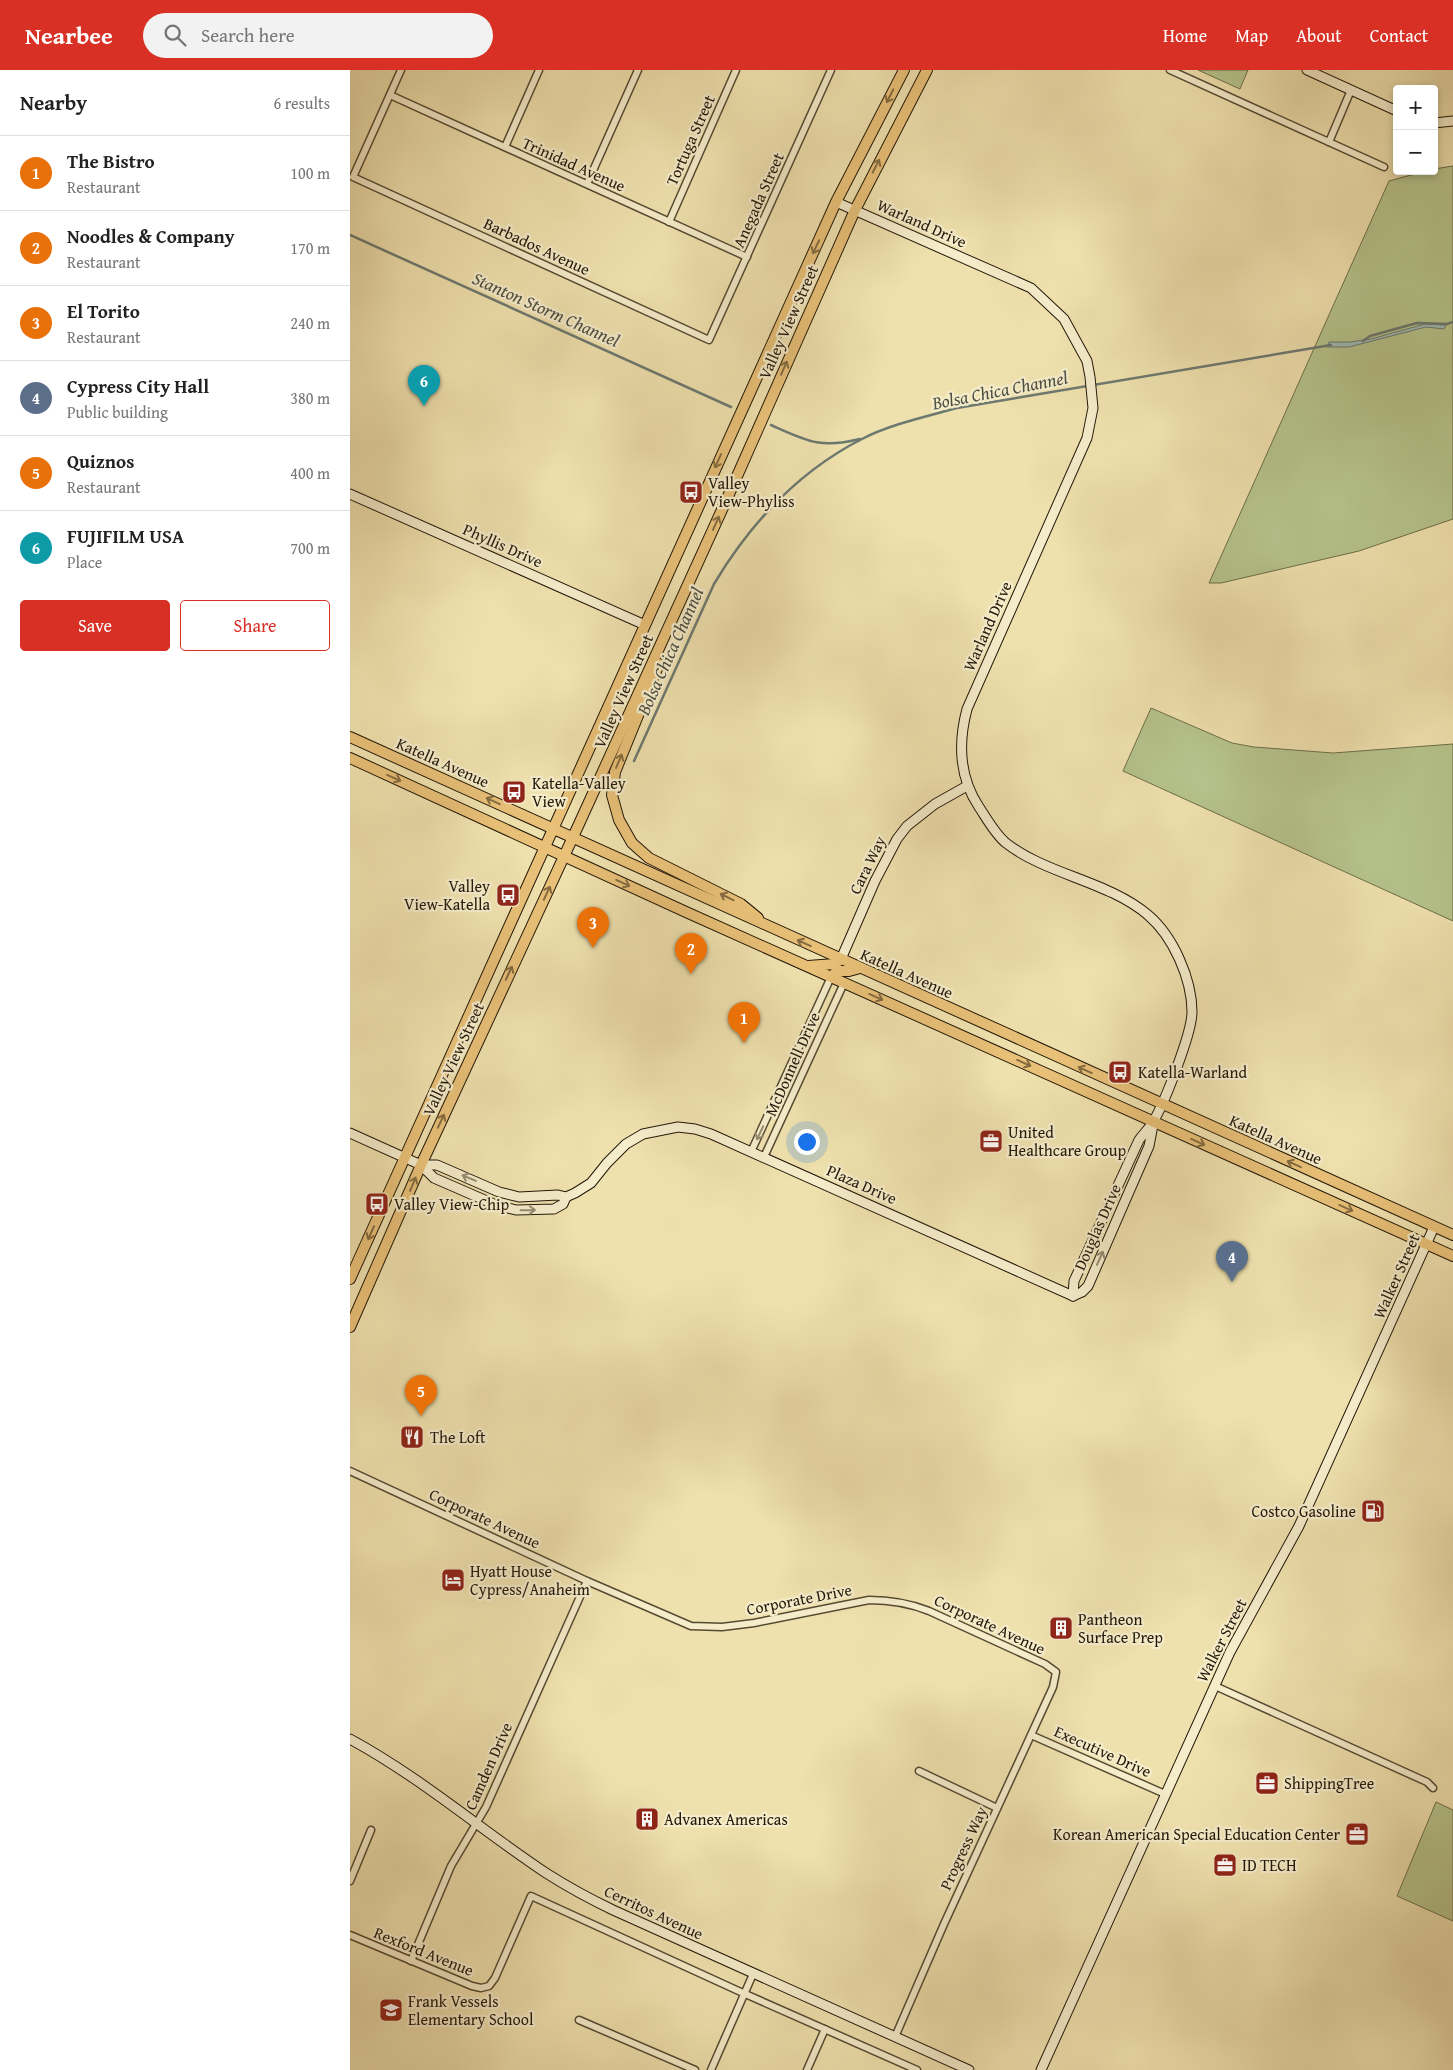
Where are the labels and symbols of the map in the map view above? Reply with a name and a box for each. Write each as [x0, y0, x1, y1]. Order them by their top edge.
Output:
one-way arrow [885, 89, 895, 104]
street label: Tortuga Street [659, 91, 721, 189]
street label: Trinidad Avenue [518, 130, 630, 198]
street label: Anegada Street [726, 148, 790, 251]
one-way arrow [871, 159, 881, 174]
street label: Warland Drive [873, 192, 971, 254]
street label: Barbados Avenue [480, 211, 594, 281]
one-way arrow [811, 239, 820, 254]
street label: Valley View Street [752, 261, 824, 383]
water label: Stanton Storm Channel [468, 264, 624, 354]
one-way arrow [780, 361, 790, 376]
water label: Bolsa Chica Channel [929, 364, 1071, 417]
pin: 6 [408, 365, 440, 406]
one-way arrow [713, 453, 723, 468]
place label: Valley View-Phyliss [708, 471, 795, 513]
bus stop icon: Valley View-Phyliss [678, 479, 704, 505]
one-way arrow [712, 516, 722, 531]
street label: Phyllis Drive [459, 517, 547, 573]
street label: Warland Drive [956, 577, 1018, 675]
water label: Bolsa Chica Channel [629, 582, 711, 720]
street label: Valley View Street [587, 630, 659, 752]
street label: Katella Avenue [393, 731, 493, 793]
one-way arrow [615, 754, 625, 769]
place label: Katella-Valley View [532, 771, 626, 813]
one-way arrow [386, 774, 401, 784]
bus stop icon: Katella-Valley View [501, 779, 527, 805]
one-way arrow [486, 796, 501, 805]
street label: Cara Way [843, 832, 891, 898]
place label: Valley View-Katella [404, 874, 490, 916]
one-way arrow [615, 878, 630, 888]
bus stop icon: Valley View-Katella [495, 882, 521, 908]
one-way arrow [542, 886, 552, 901]
one-way arrow [720, 892, 735, 901]
pin: 3 [577, 907, 609, 948]
pin: 2 [675, 933, 707, 974]
one-way arrow [797, 937, 812, 947]
street label: Katella Avenue [857, 942, 957, 1004]
one-way arrow [505, 966, 515, 981]
one-way arrow [868, 992, 883, 1002]
street label: Valley View Street [416, 998, 490, 1120]
pin: 1 [728, 1002, 760, 1043]
street label: McDonnell Drive [758, 1008, 826, 1120]
one-way arrow [1016, 1059, 1031, 1069]
bus stop icon: Katella-Warland [1107, 1059, 1133, 1085]
place label: Katella-Warland [1138, 1060, 1247, 1084]
one-way arrow [1078, 1064, 1093, 1074]
street label: Katella Avenue [1226, 1108, 1326, 1170]
one-way arrow [437, 1114, 447, 1129]
place label: United Healthcare Group [1008, 1120, 1126, 1162]
one-way arrow [755, 1125, 765, 1140]
office icon: United Healthcare Group [978, 1128, 1004, 1154]
your location [794, 1129, 820, 1155]
one-way arrow [1190, 1137, 1205, 1147]
street label: Plaza Drive [823, 1158, 901, 1210]
one-way arrow [1287, 1158, 1302, 1168]
one-way arrow [462, 1173, 477, 1183]
one-way arrow [408, 1177, 418, 1192]
street label: Douglas Drive [1067, 1180, 1127, 1274]
bus stop icon: Valley View-Chip [364, 1191, 390, 1217]
place label: Valley View-Chip [394, 1192, 510, 1216]
one-way arrow [1338, 1204, 1353, 1214]
one-way arrow [520, 1206, 536, 1215]
one-way arrow [365, 1225, 375, 1240]
street label: Walker Street [1367, 1229, 1426, 1322]
pin: 4 [1216, 1241, 1248, 1282]
one-way arrow [1096, 1251, 1106, 1266]
pin: 5 [405, 1375, 437, 1416]
restaurant icon: The Loft [399, 1424, 425, 1450]
place label: The Loft [430, 1425, 486, 1449]
street label: Corporate Avenue [426, 1482, 544, 1554]
fuel station icon: Costco Gasoline [1360, 1498, 1386, 1524]
place label: Costco Gasoline [1251, 1499, 1356, 1523]
place label: Hyatt House Cypress/Anaheim [470, 1559, 590, 1601]
hotel icon: Hyatt House Cypress/Anaheim [440, 1567, 466, 1593]
street label: Corporate Drive [744, 1577, 854, 1621]
street label: Corporate Avenue [931, 1588, 1049, 1660]
street label: Walker Street [1190, 1594, 1252, 1686]
place label: Pantheon Surface Prep [1078, 1607, 1163, 1649]
building icon: Pantheon Surface Prep [1048, 1615, 1074, 1641]
street label: Camden Drive [458, 1718, 518, 1814]
street label: Executive Drive [1051, 1719, 1155, 1783]
office icon: ShippingTree [1254, 1770, 1280, 1796]
place label: ShippingTree [1284, 1771, 1374, 1795]
street label: Progress Way [933, 1802, 993, 1894]
building icon: Advanex Americas [634, 1806, 660, 1832]
place label: Advanex Americas [664, 1807, 788, 1831]
office icon: Korean American Special Education Center [1344, 1821, 1370, 1847]
place label: Korean American Special Education Center [1053, 1822, 1340, 1846]
office icon: ID TECH [1212, 1852, 1238, 1878]
place label: ID TECH [1242, 1853, 1297, 1877]
street label: Cerritos Avenue [601, 1879, 707, 1945]
street label: Rexford Avenue [371, 1920, 477, 1982]
place label: Frank Vessels Elementary School [408, 1989, 534, 2031]
school or university icon: Frank Vessels Elementary School [378, 1997, 404, 2023]

